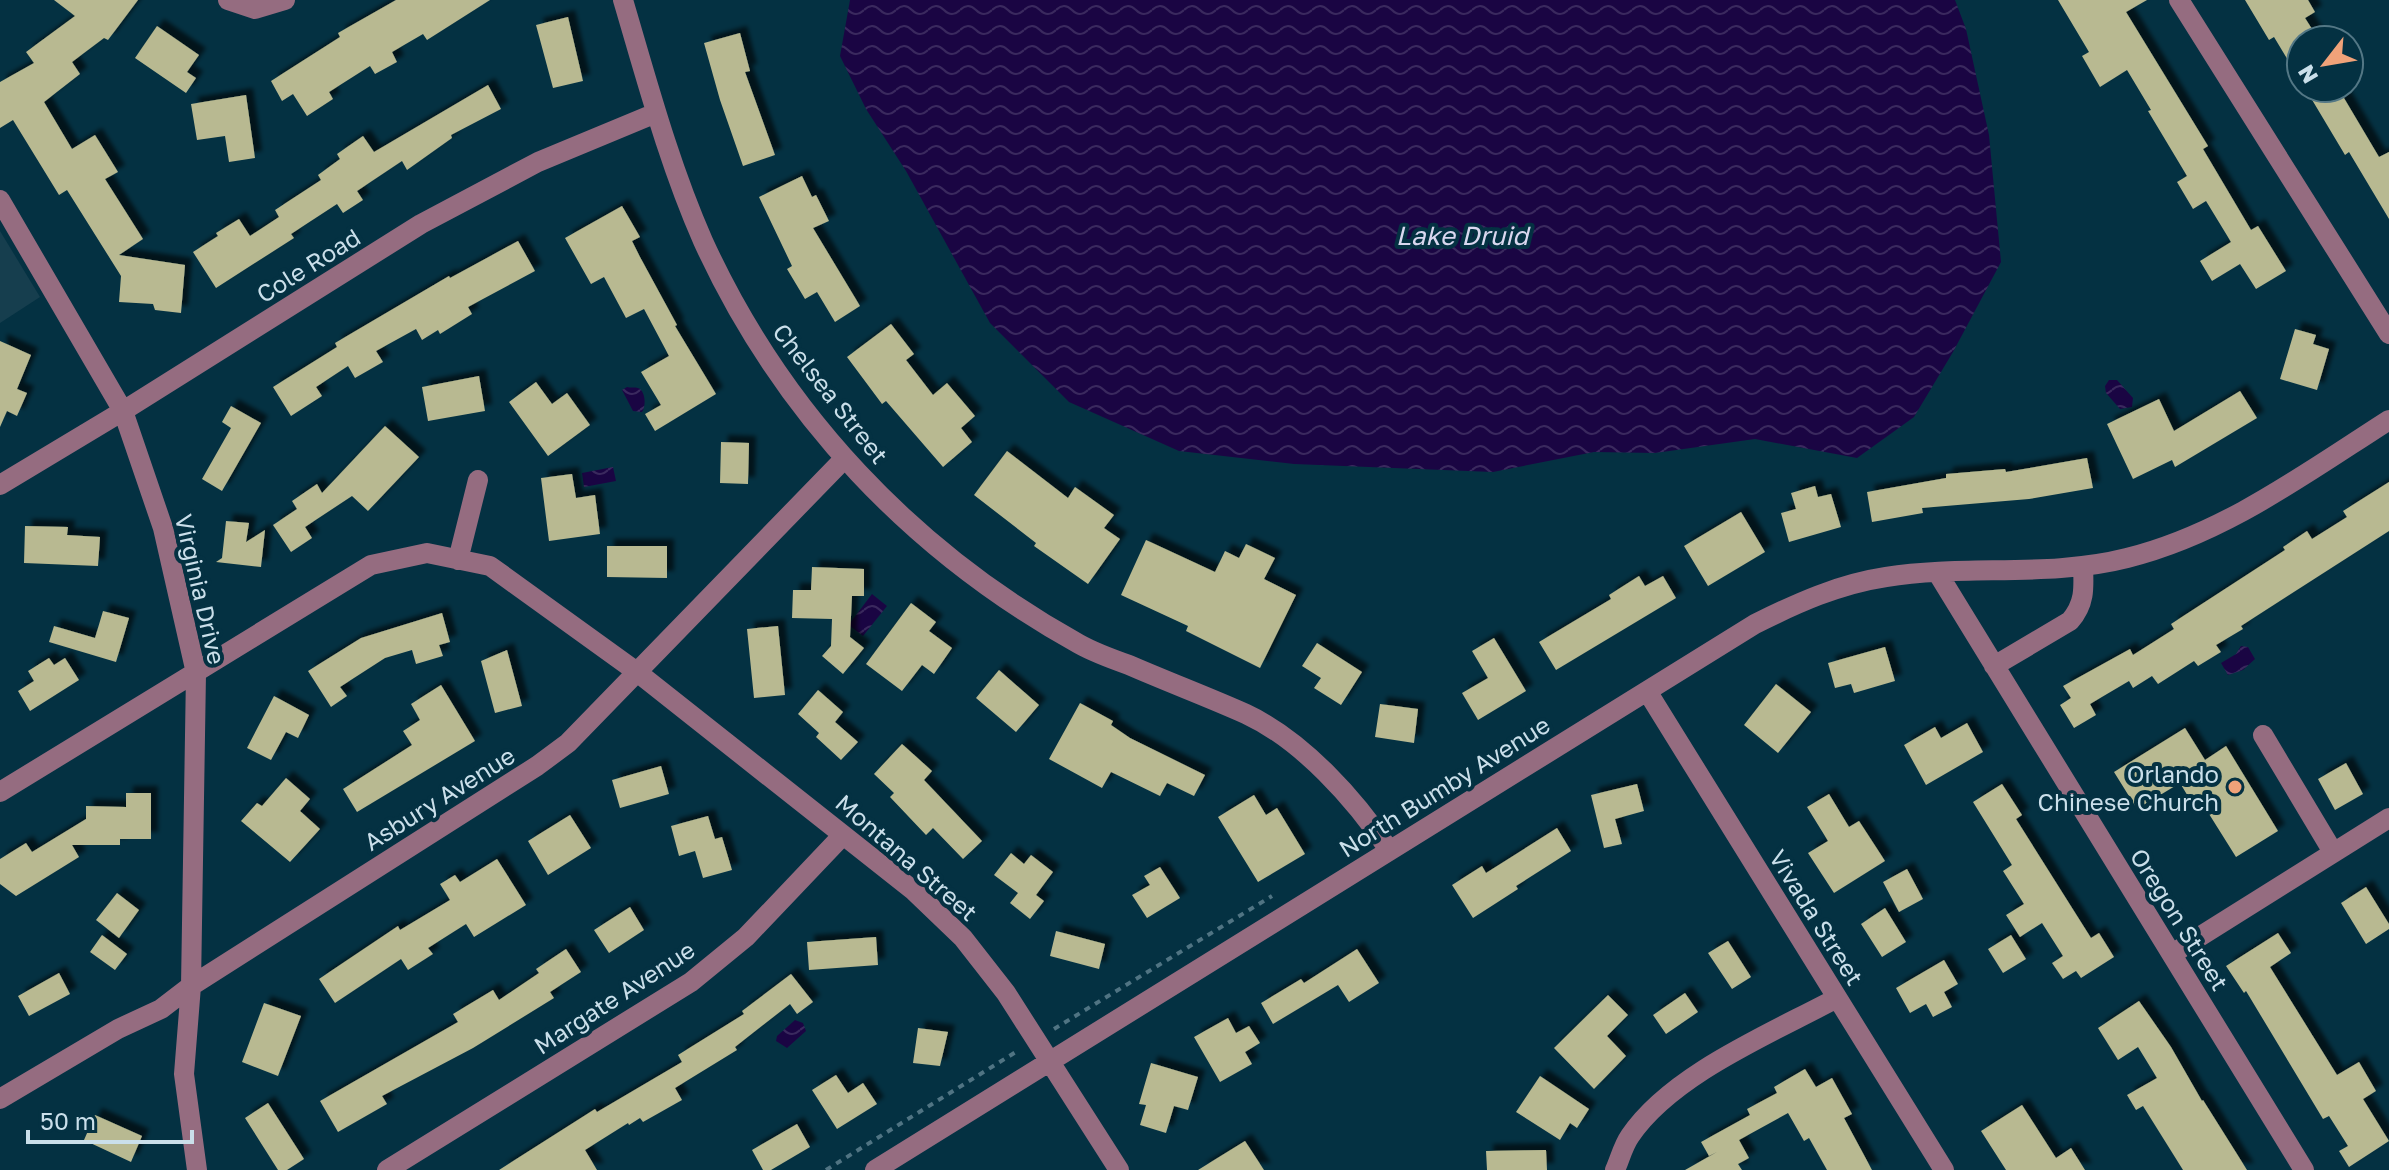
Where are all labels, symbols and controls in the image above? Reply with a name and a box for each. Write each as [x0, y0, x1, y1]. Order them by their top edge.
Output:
north arrow [2285, 24, 2365, 104]
text: N [2292, 60, 2323, 89]
water label: Lake Druid [1396, 220, 1531, 251]
street label: Cole Road [251, 222, 365, 308]
street label: Chelsea Street [767, 317, 895, 469]
street label: Virginia Drive [170, 511, 232, 667]
street label: North Bumby Avenue [1333, 709, 1555, 863]
street label: Asbury Avenue [358, 740, 520, 856]
place label: Orlando Chinese Church [2038, 759, 2219, 816]
marker: Orlando Chinese Church [2226, 778, 2244, 796]
street label: Montana Street [830, 788, 984, 926]
street label: Oregon Street [2125, 843, 2235, 995]
street label: Vivada Street [1764, 844, 1870, 990]
street label: Margate Avenue [528, 934, 700, 1060]
scale bar [28, 1094, 192, 1144]
text: 50 m [40, 1106, 96, 1135]

